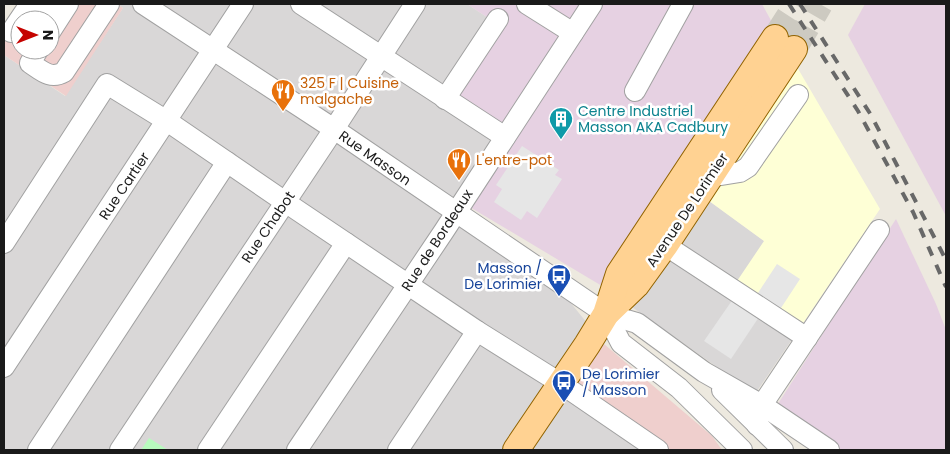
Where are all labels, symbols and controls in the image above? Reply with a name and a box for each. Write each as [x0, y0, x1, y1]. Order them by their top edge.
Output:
north arrow [10, 10, 60, 60]
text: N [38, 30, 58, 40]
place label: 325 F | Cuisine malgache [300, 73, 399, 109]
restaurant icon: 325 F | Cuisine malgache [270, 78, 296, 112]
place label: Centre Industriel Masson AKA Cadbury [578, 101, 728, 137]
building icon: Centre Industriel Masson AKA Cadbury [548, 106, 574, 140]
street label: Rue Masson [335, 126, 415, 190]
restaurant icon: L'entre-pot [446, 147, 472, 181]
street label: Rue Cartier [94, 148, 154, 224]
street label: Avenue De Lorimier [641, 149, 733, 271]
place label: L'entre-pot [476, 150, 552, 170]
street label: Rue de Bordeaux [397, 185, 478, 295]
street label: Rue Chabot [237, 187, 299, 267]
place label: Masson / De Lorimier [464, 258, 542, 294]
bus stop icon: Masson / De Lorimier [546, 263, 572, 297]
place label: De Lorimier / Masson [582, 364, 660, 400]
bus stop icon: De Lorimier / Masson [551, 369, 577, 403]

